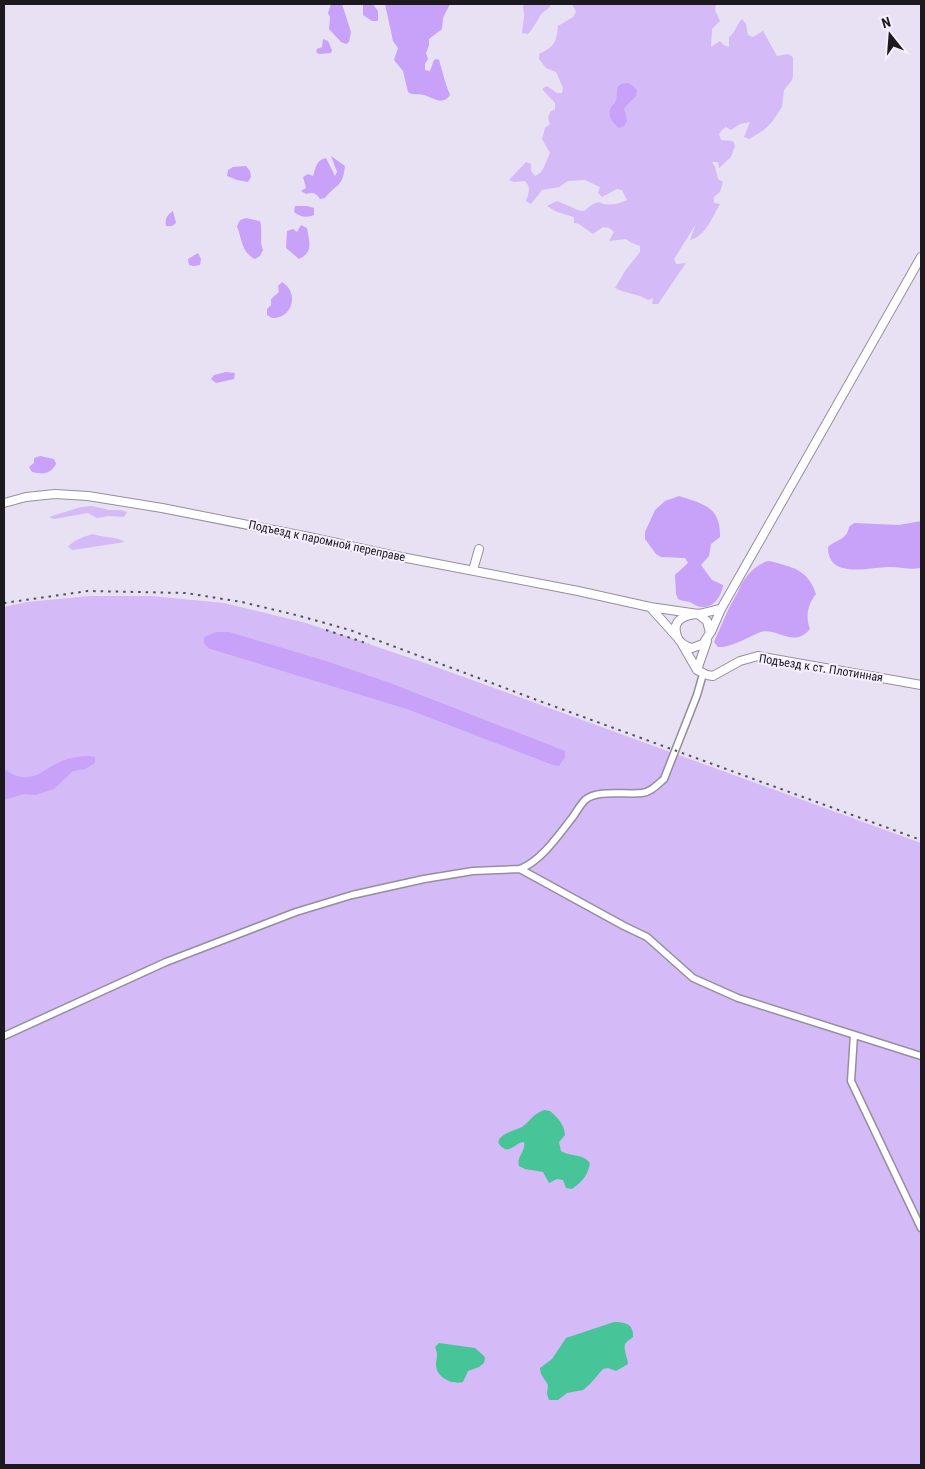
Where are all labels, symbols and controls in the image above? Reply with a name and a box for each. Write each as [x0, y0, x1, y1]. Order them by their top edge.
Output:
north arrow [865, 10, 915, 60]
text: N [880, 14, 893, 31]
street label: Подъезд к паромной переправе [247, 518, 407, 565]
street label: Подъезд к ст. Плотинная [758, 651, 884, 685]

